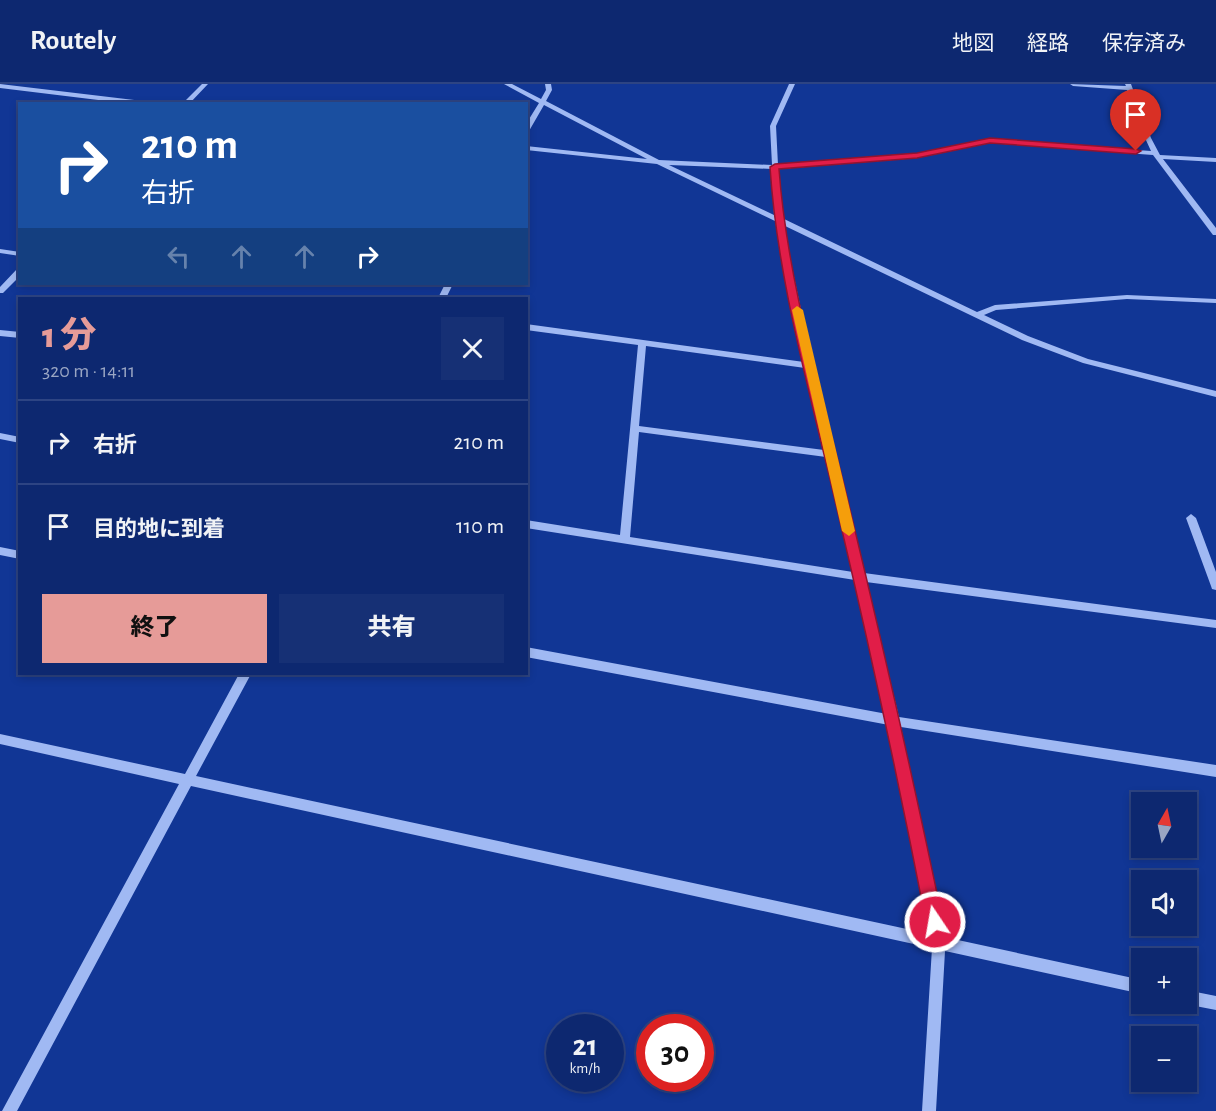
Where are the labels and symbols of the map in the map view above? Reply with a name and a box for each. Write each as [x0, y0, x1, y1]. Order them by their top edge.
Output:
pin [1110, 89, 1161, 151]
north arrow [1131, 792, 1197, 858]
position arrow [903, 890, 967, 954]
speed limit sign: 30 [636, 1014, 714, 1092]

